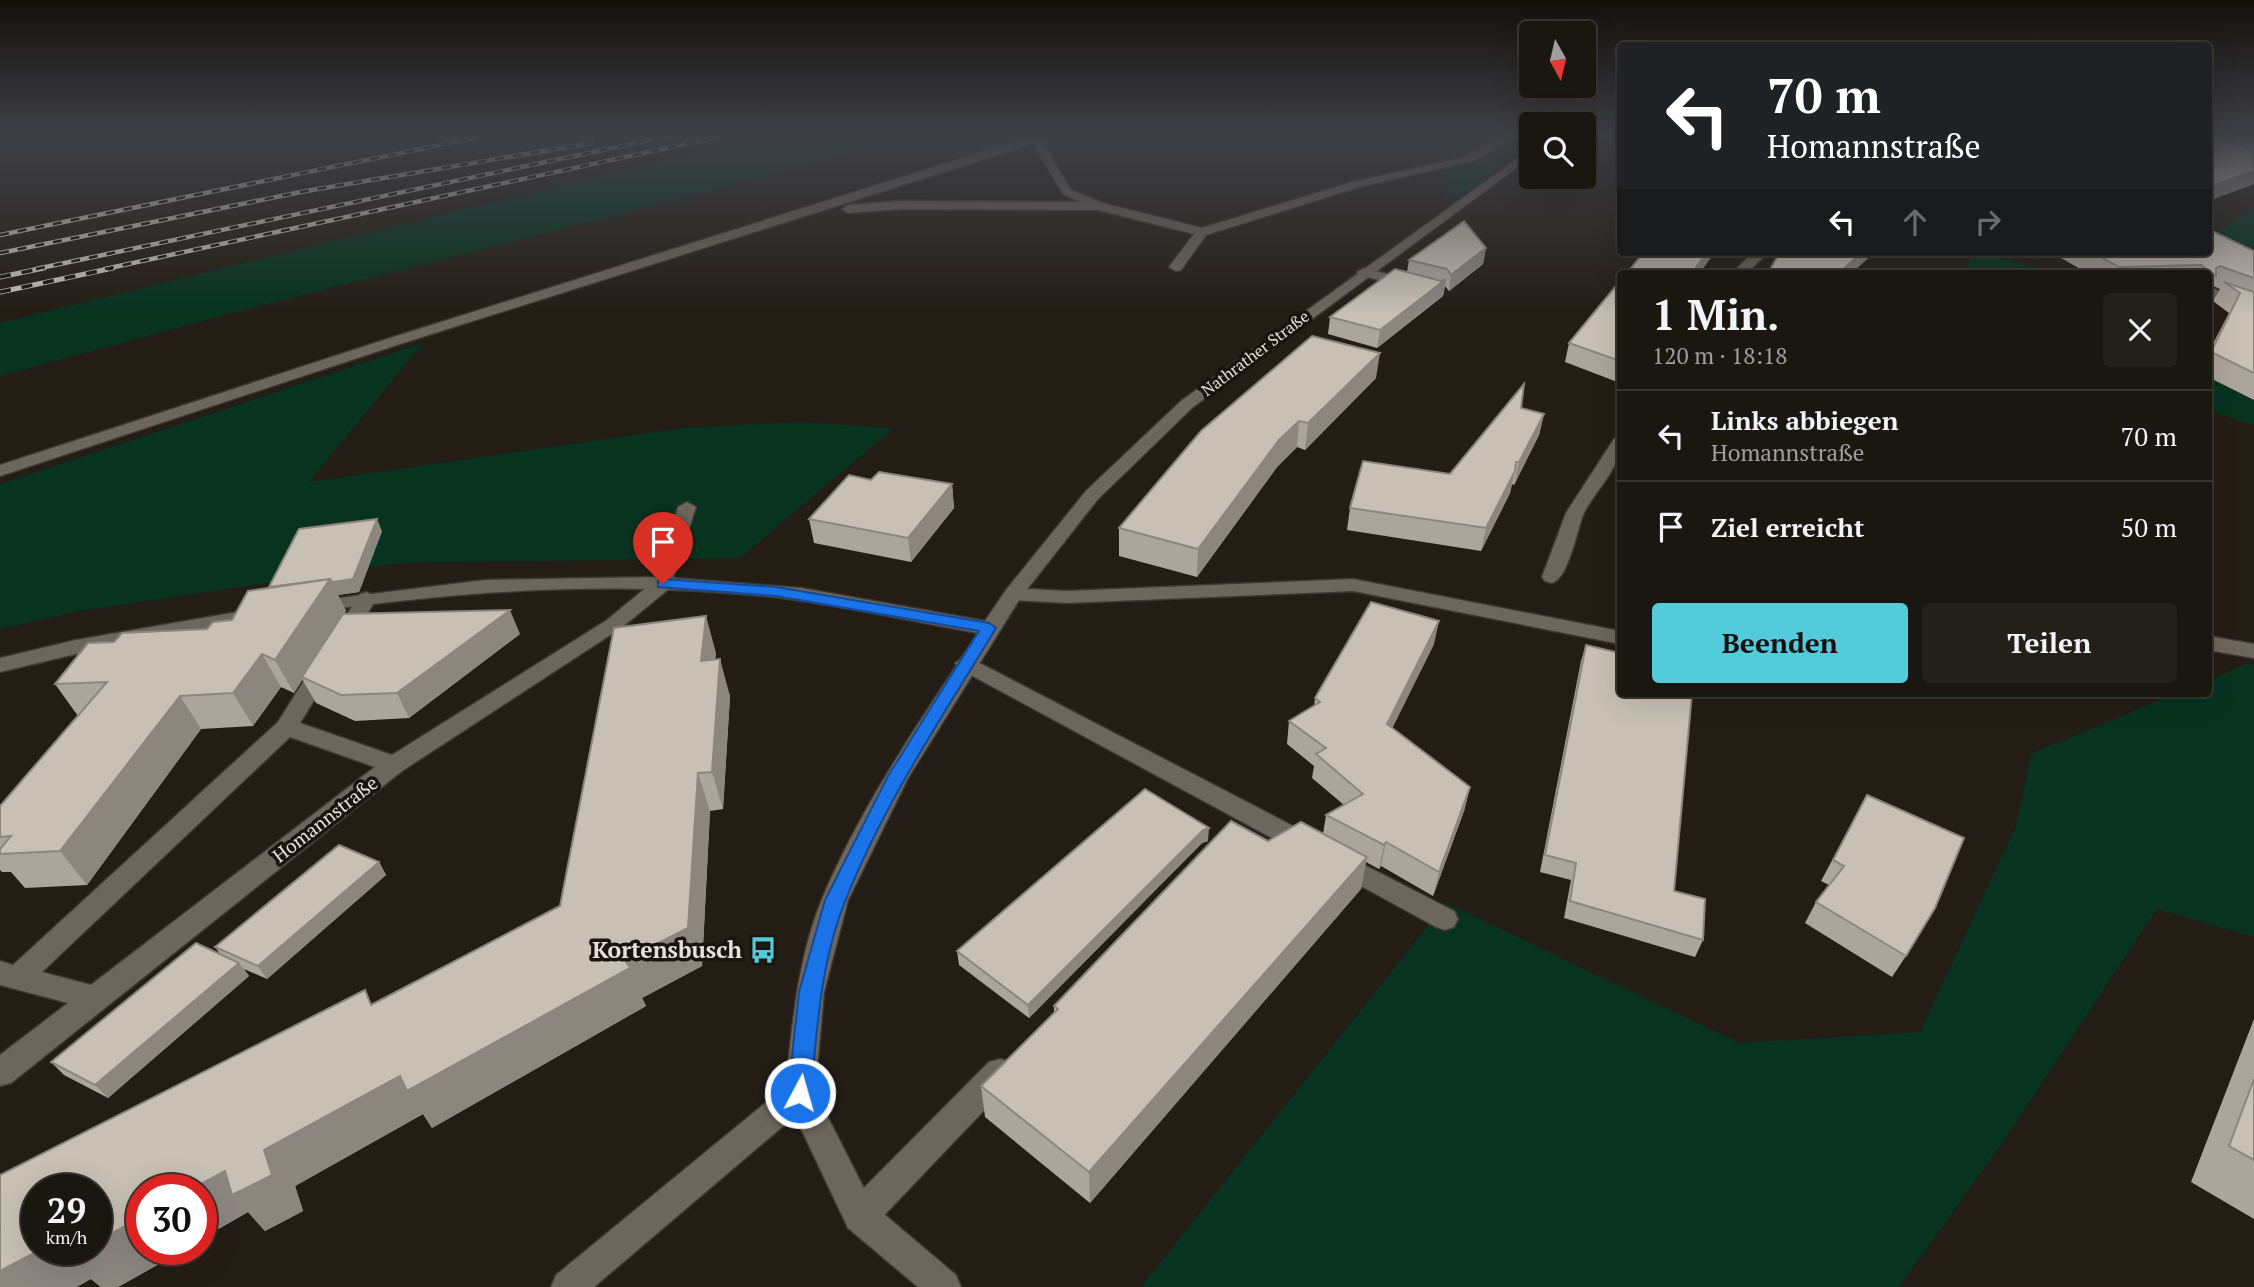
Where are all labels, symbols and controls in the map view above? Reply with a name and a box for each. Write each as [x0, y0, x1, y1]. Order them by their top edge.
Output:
north arrow [1519, 21, 1596, 98]
map controls [1519, 21, 1596, 189]
text: 70 m [1767, 62, 1881, 127]
icon: left [1652, 70, 1743, 161]
button: search [1519, 112, 1596, 189]
text: Homannstraße [1767, 125, 1980, 167]
icon: left [1823, 203, 1861, 241]
icon: ahead [1896, 203, 1934, 241]
icon: right [1969, 203, 2007, 241]
text: 1 Min. [1652, 286, 1780, 342]
button: close [2103, 293, 2177, 367]
street label: Nathrather Straße [1197, 305, 1313, 401]
text: 120 m · 18:18 [1652, 340, 1787, 371]
text: Links abbiegen [1711, 403, 1899, 437]
icon: left [1652, 417, 1690, 455]
text: 70 m [2121, 419, 2177, 453]
text: Homannstraße [1711, 437, 1864, 468]
icon: arrive [1652, 508, 1690, 546]
text: Ziel erreicht [1711, 510, 1864, 544]
text: 50 m [2121, 510, 2177, 544]
pin [633, 512, 693, 584]
icon: arrive [644, 523, 682, 561]
button: Beenden [1652, 603, 1908, 683]
button: Teilen [1922, 603, 2177, 683]
street label: Homannstraße [267, 770, 382, 867]
place label: Kortensbusch [592, 934, 742, 965]
bus stop icon: Kortensbusch [748, 935, 778, 965]
position arrow [763, 1056, 837, 1130]
speed limit sign: 30 [126, 1174, 217, 1265]
text: 29 [47, 1187, 86, 1233]
text: km/h [46, 1225, 87, 1249]

